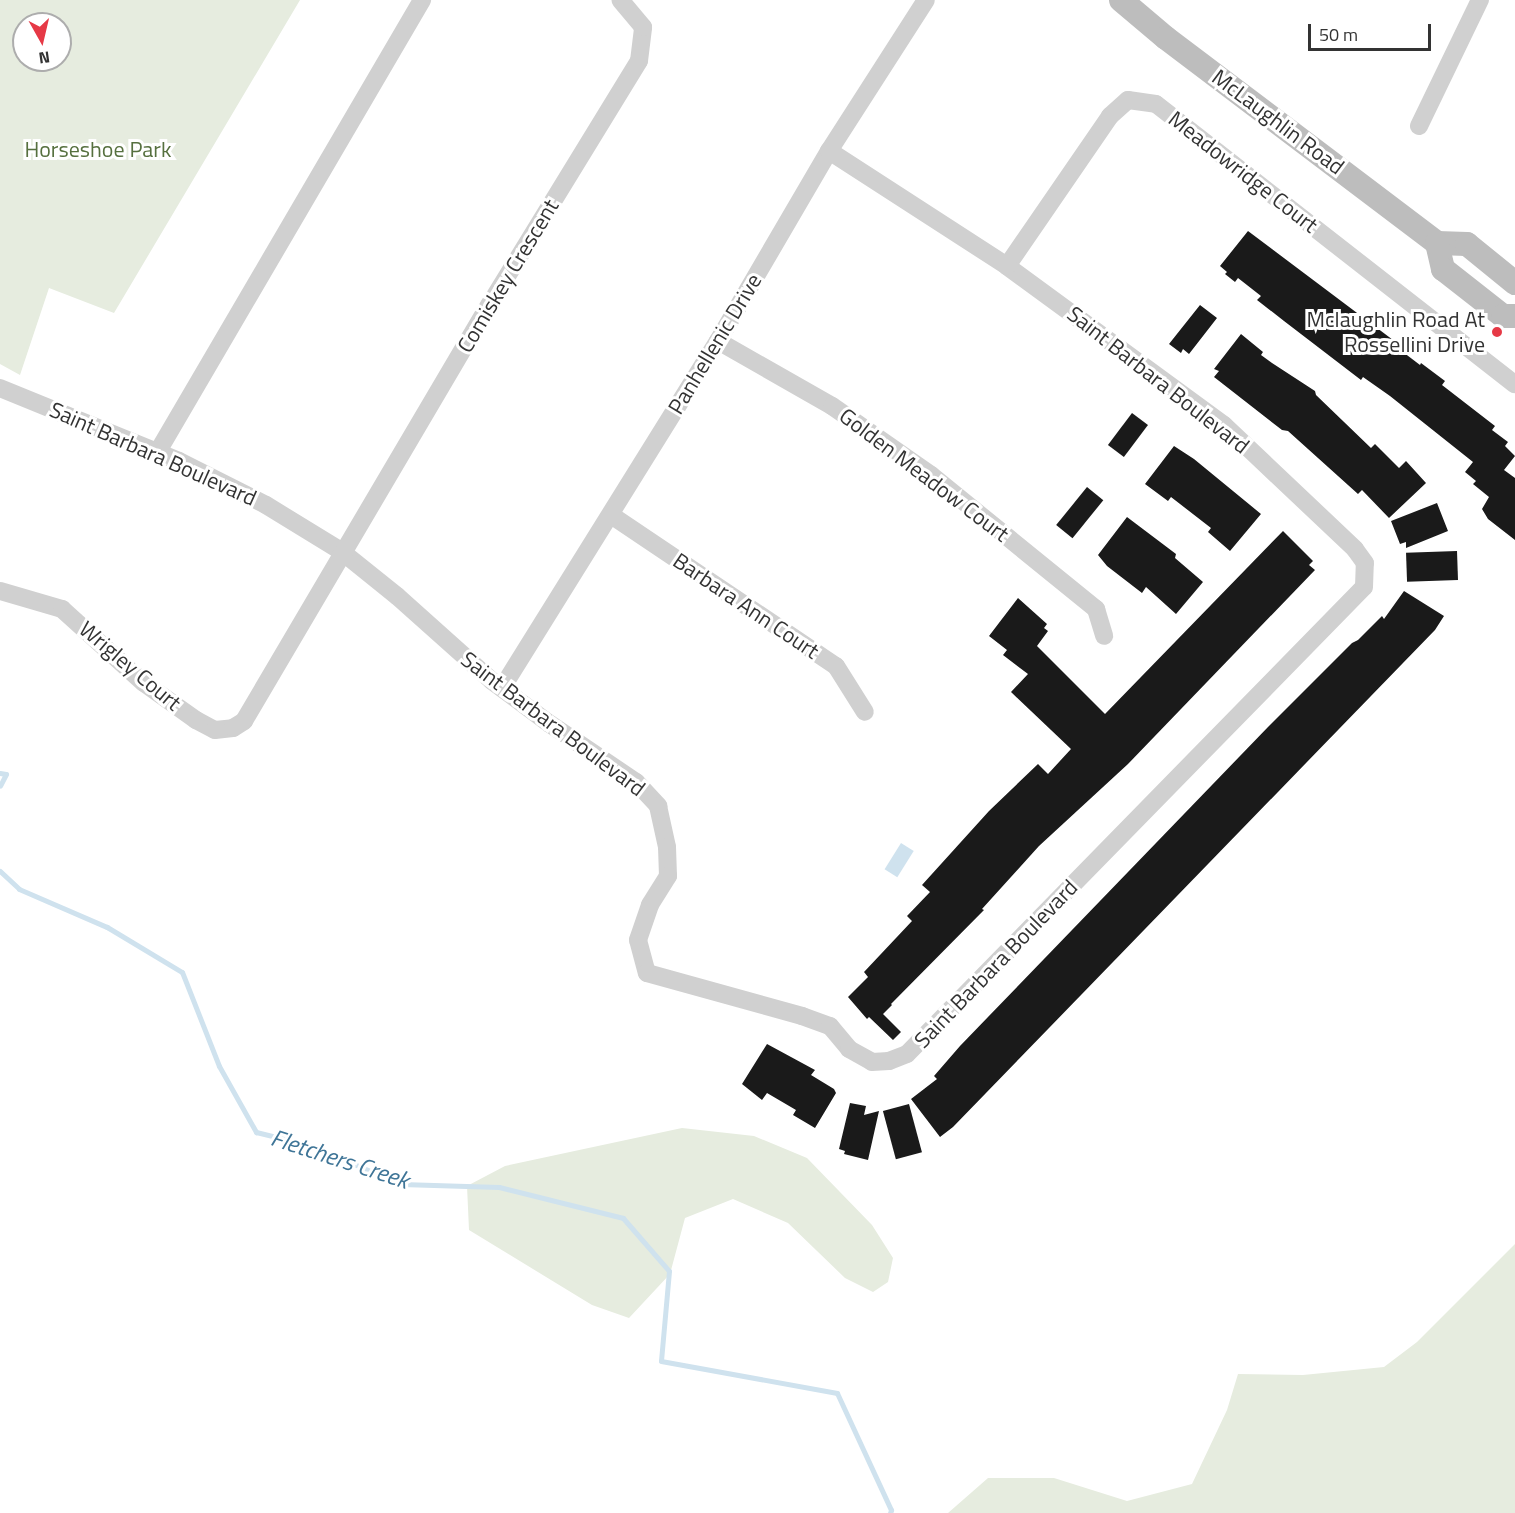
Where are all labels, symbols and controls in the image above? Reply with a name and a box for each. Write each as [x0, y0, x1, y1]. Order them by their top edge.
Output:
north arrow [12, 12, 72, 72]
scale bar [1311, 12, 1434, 50]
text: 50 m [1319, 21, 1358, 48]
text: N [37, 45, 51, 70]
street label: McLaughlin Road [1207, 64, 1349, 180]
street label: Meadowridge Court [1163, 106, 1323, 238]
park label: Horseshoe Park [24, 137, 172, 163]
street label: Comiskey Crescent [452, 195, 564, 357]
street label: Panhellenic Drive [663, 269, 767, 419]
street label: Saint Barbara Boulevard [1062, 301, 1254, 459]
place label: Mclaughlin Road At Rossellini Drive [1307, 306, 1485, 358]
marker: Mclaughlin Road At Rossellini Drive [1490, 325, 1504, 339]
street label: Saint Barbara Boulevard [46, 396, 260, 512]
street label: Golden Meadow Court [834, 403, 1014, 547]
street label: Barbara Ann Court [668, 547, 824, 665]
street label: Wrigley Court [74, 616, 186, 716]
street label: Saint Barbara Boulevard [456, 646, 650, 802]
street label: Saint Barbara Boulevard [909, 874, 1083, 1054]
water label: Fletchers Creek [267, 1123, 413, 1195]

